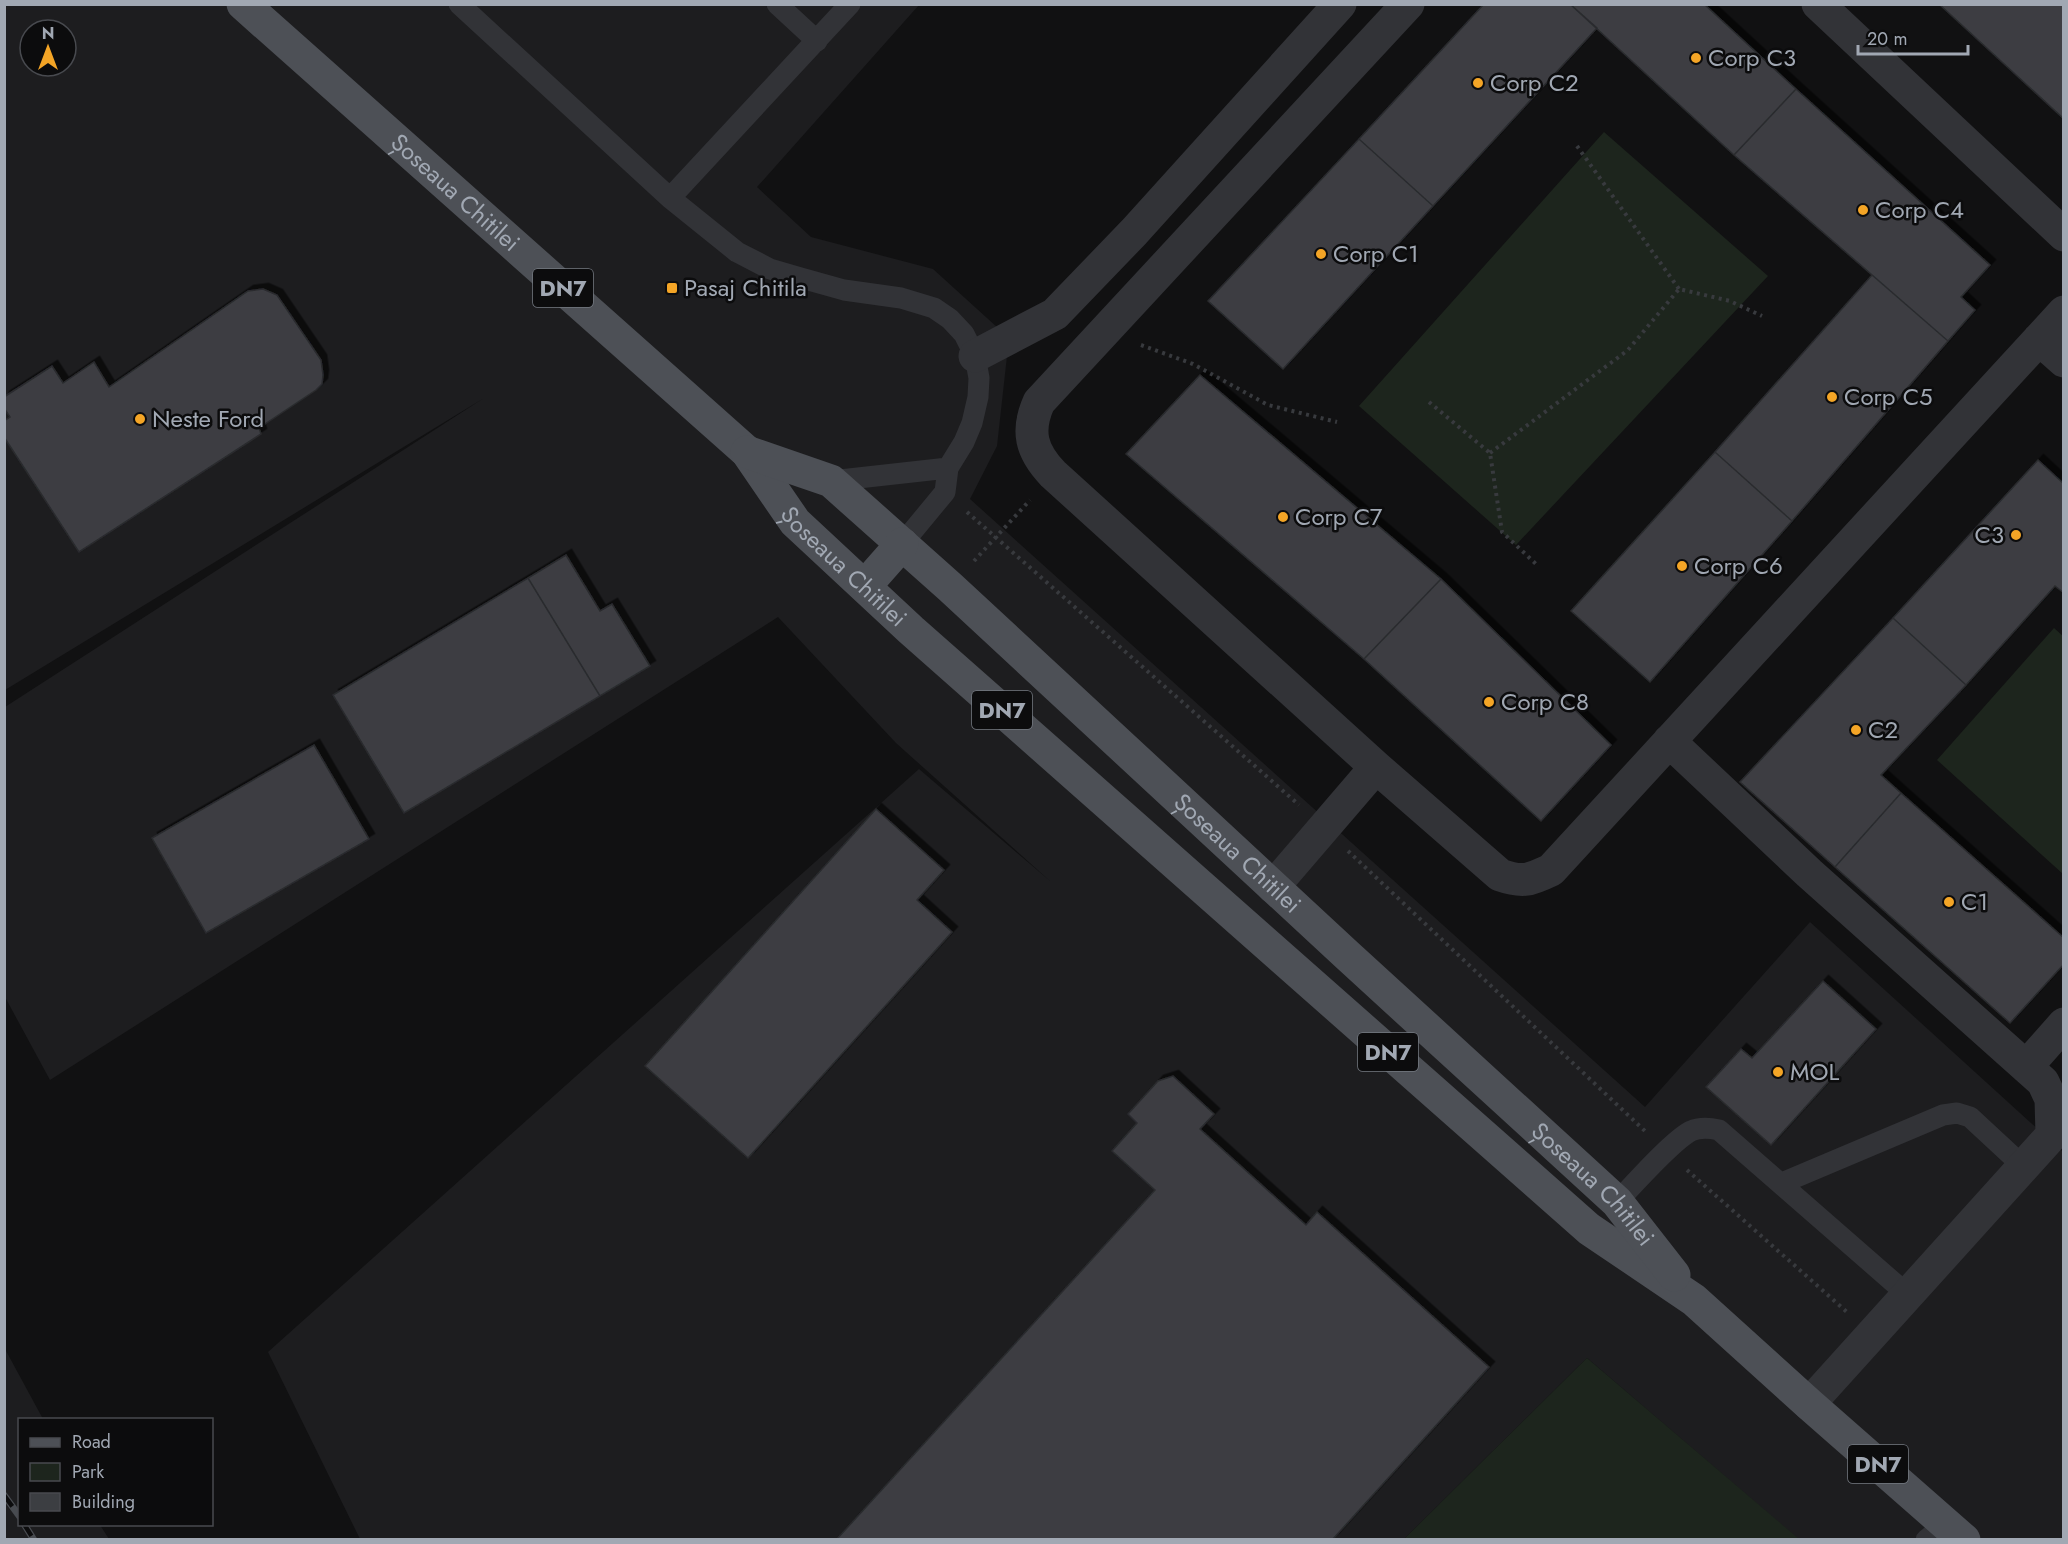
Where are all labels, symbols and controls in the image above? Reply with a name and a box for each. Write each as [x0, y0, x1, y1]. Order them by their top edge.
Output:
north arrow [18, 18, 78, 78]
scale bar [1858, 18, 1968, 56]
text: N [42, 22, 54, 45]
text: 20 m [1867, 26, 1907, 52]
place label: Corp C3 [1708, 40, 1796, 75]
marker: Corp C3 [1689, 51, 1703, 65]
place label: Corp C2 [1490, 65, 1579, 100]
marker: Corp C2 [1471, 76, 1485, 90]
street label: Șoseaua Chitilei [383, 125, 528, 259]
place label: Corp C4 [1875, 192, 1964, 227]
marker: Corp C4 [1856, 203, 1870, 217]
place label: Corp C1 [1333, 236, 1419, 271]
marker: Corp C1 [1314, 247, 1328, 261]
road number: DN7 [533, 269, 593, 307]
place label: Pasaj Chitila [684, 270, 807, 305]
marker: Pasaj Chitila [665, 281, 679, 295]
place label: Corp C5 [1844, 379, 1933, 414]
marker: Corp C5 [1825, 390, 1839, 404]
place label: Neste Ford [152, 401, 264, 436]
marker: Neste Ford [133, 412, 147, 426]
street label: Șoseaua Chitilei [772, 499, 915, 635]
place label: Corp C7 [1295, 499, 1383, 534]
marker: Corp C7 [1276, 510, 1290, 524]
place label: C3 [1974, 517, 2004, 552]
marker: C3 [2009, 528, 2023, 542]
place label: Corp C6 [1694, 548, 1783, 583]
marker: Corp C6 [1675, 559, 1689, 573]
place label: Corp C8 [1501, 684, 1589, 719]
road number: DN7 [972, 691, 1032, 729]
marker: Corp C8 [1482, 695, 1496, 709]
place label: C2 [1868, 712, 1898, 747]
marker: C2 [1849, 723, 1863, 737]
street label: Șoseaua Chitilei [1166, 785, 1309, 921]
place label: C1 [1961, 884, 1988, 919]
marker: C1 [1942, 895, 1956, 909]
road number: DN7 [1358, 1033, 1418, 1071]
place label: MOL [1790, 1054, 1839, 1089]
marker: MOL [1771, 1065, 1785, 1079]
street label: Șoseaua Chitilei [1524, 1114, 1663, 1253]
legend [18, 1418, 213, 1526]
text: Road [72, 1429, 111, 1455]
road number: DN7 [1848, 1445, 1908, 1483]
text: Park [72, 1459, 104, 1485]
text: Building [72, 1489, 135, 1515]

